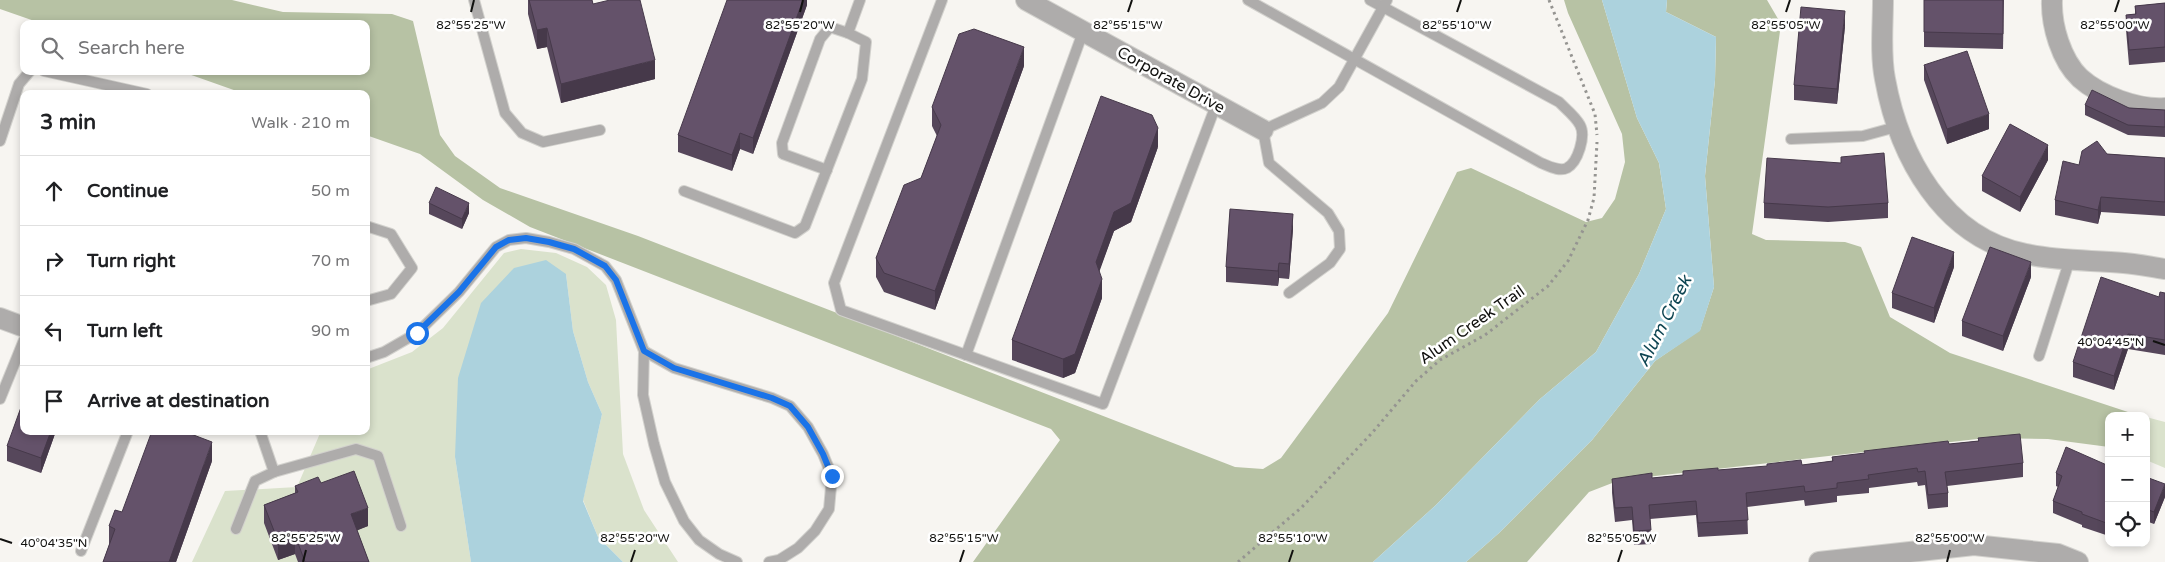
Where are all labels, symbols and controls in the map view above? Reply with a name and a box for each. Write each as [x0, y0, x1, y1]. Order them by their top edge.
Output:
text: 82°55'25"W [436, 18, 506, 32]
text: 82°55'20"W [765, 18, 835, 32]
text: 82°55'15"W [1093, 18, 1163, 32]
text: 82°55'10"W [1422, 18, 1492, 32]
text: 82°55'05"W [1751, 18, 1821, 32]
text: 82°55'00"W [2080, 18, 2150, 32]
search box [20, 20, 370, 75]
icon: search [38, 34, 66, 62]
text: Search here [78, 37, 185, 59]
street label: Corporate Drive [1114, 42, 1228, 118]
text: 3 min [40, 110, 96, 135]
text: Walk · 210 m [251, 113, 350, 133]
icon: ahead [40, 177, 68, 205]
text: Continue [87, 180, 169, 202]
text: 50 m [311, 181, 350, 201]
icon: right [40, 247, 68, 275]
text: Turn right [87, 250, 175, 272]
text: 70 m [311, 251, 350, 271]
water label: Alum Creek [1632, 271, 1697, 370]
street label: Alum Creek Trail [1415, 281, 1529, 369]
icon: left [40, 317, 68, 345]
text: Turn left [87, 320, 163, 342]
text: 90 m [311, 321, 350, 341]
route start [406, 322, 429, 345]
text: 40°04'45"N [2078, 335, 2145, 349]
icon: arrive [40, 387, 68, 415]
text: Arrive at destination [87, 390, 270, 412]
map controls [2105, 412, 2150, 547]
button: + [2105, 412, 2150, 457]
button: − [2105, 457, 2150, 502]
route end [821, 465, 844, 488]
button: locate [2105, 502, 2150, 547]
text: 82°55'25"W [271, 531, 341, 545]
text: 82°55'20"W [600, 531, 670, 545]
text: 82°55'15"W [929, 531, 999, 545]
text: 82°55'10"W [1258, 531, 1328, 545]
text: 82°55'05"W [1587, 531, 1657, 545]
text: 82°55'00"W [1915, 531, 1985, 545]
text: 40°04'35"N [21, 536, 88, 550]

